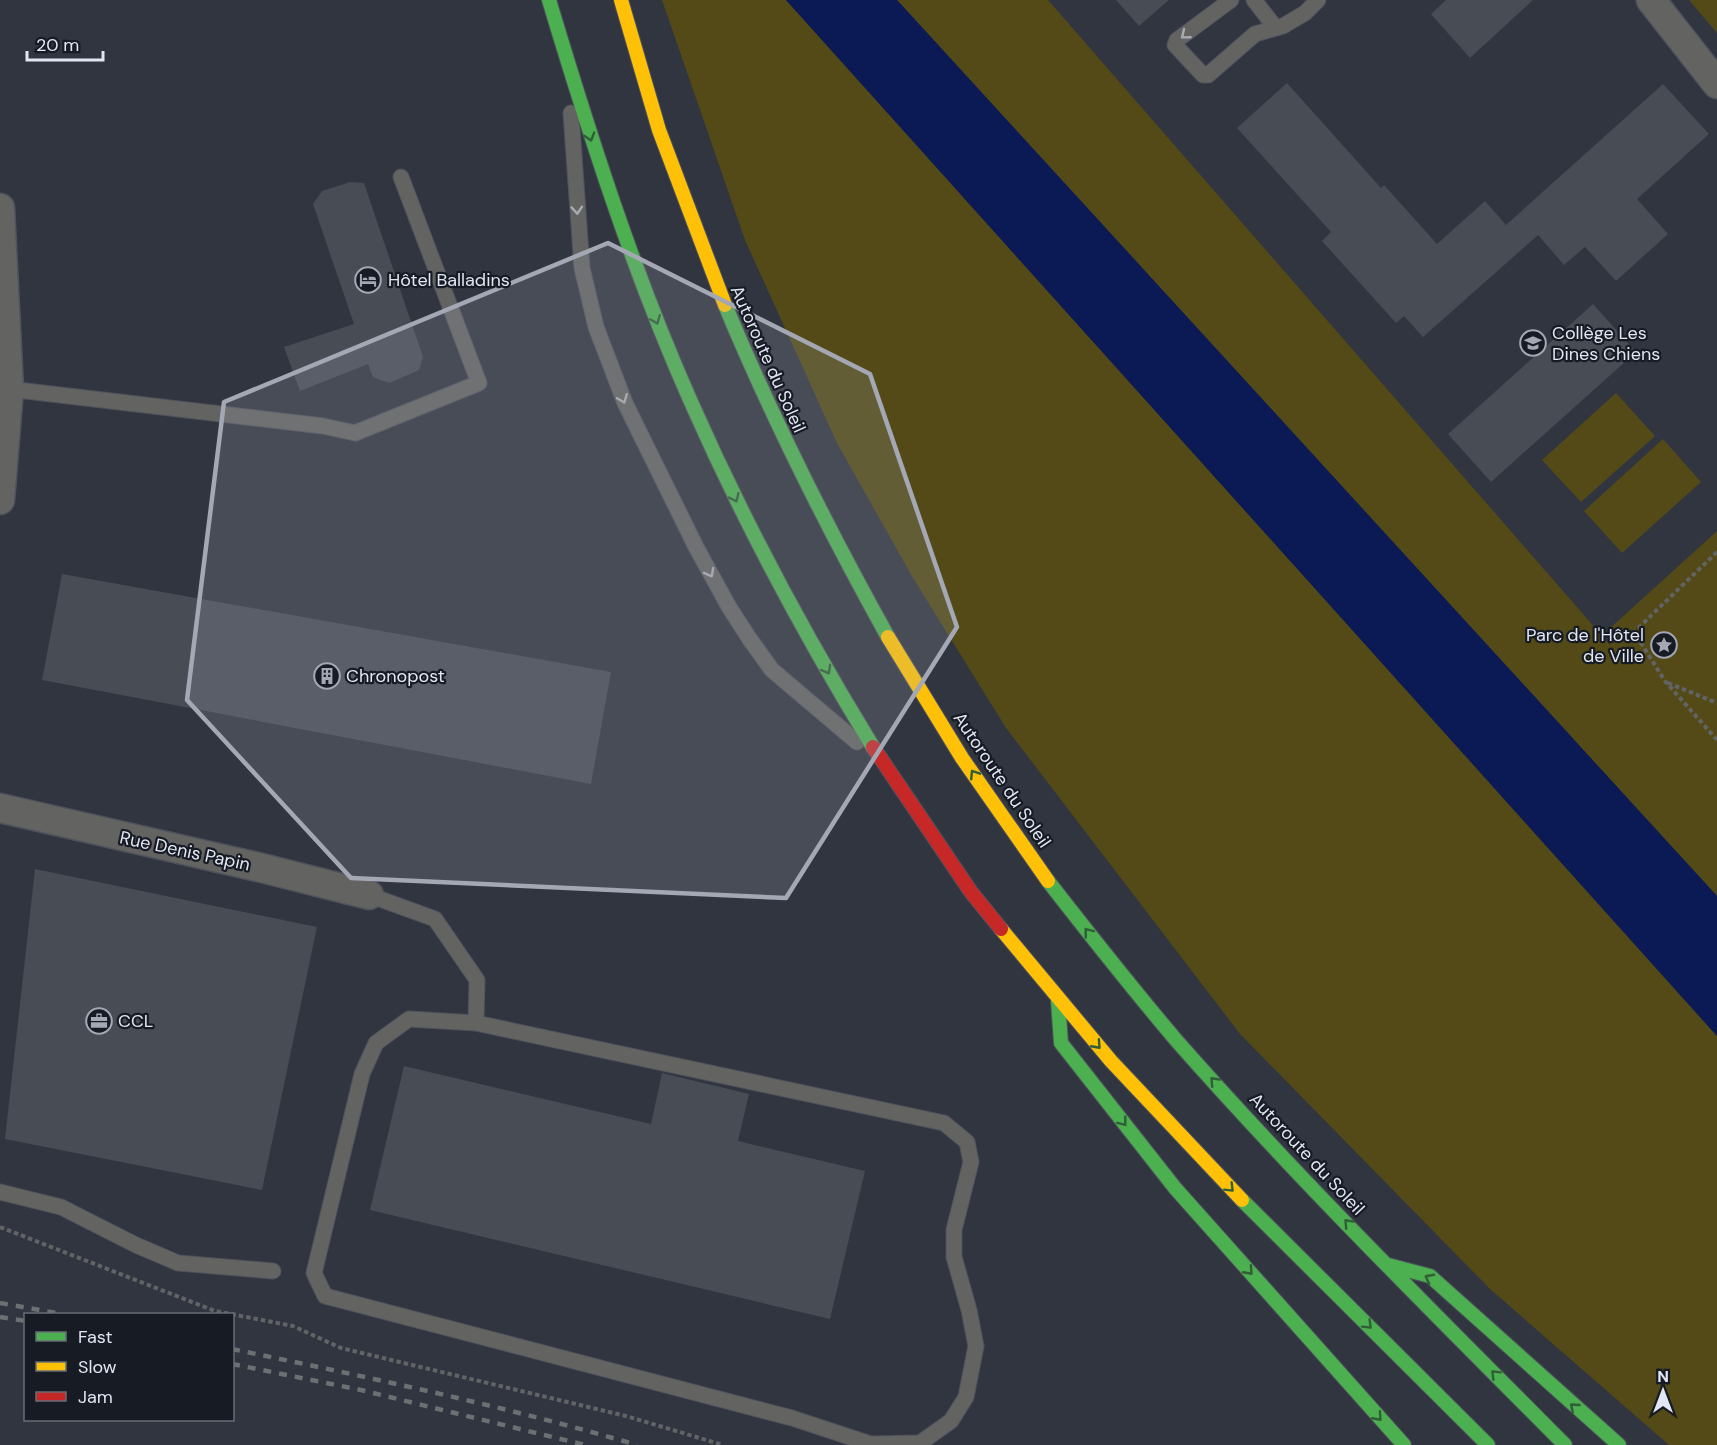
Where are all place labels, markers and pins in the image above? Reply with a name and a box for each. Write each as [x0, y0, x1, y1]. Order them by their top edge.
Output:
hotel icon: Hôtel Balladins [353, 265, 383, 295]
place label: Hôtel Balladins [388, 268, 510, 292]
place label: Collège Les Dines Chiens [1552, 321, 1660, 366]
school or university icon: Collège Les Dines Chiens [1518, 328, 1548, 358]
place label: Parc de l'Hôtel de Ville [1526, 623, 1644, 668]
place icon: Parc de l'Hôtel de Ville [1649, 630, 1679, 660]
building icon: Chronopost [312, 661, 342, 691]
place label: Chronopost [346, 664, 445, 688]
office icon: CCL [84, 1006, 114, 1036]
place label: CCL [118, 1009, 153, 1033]

